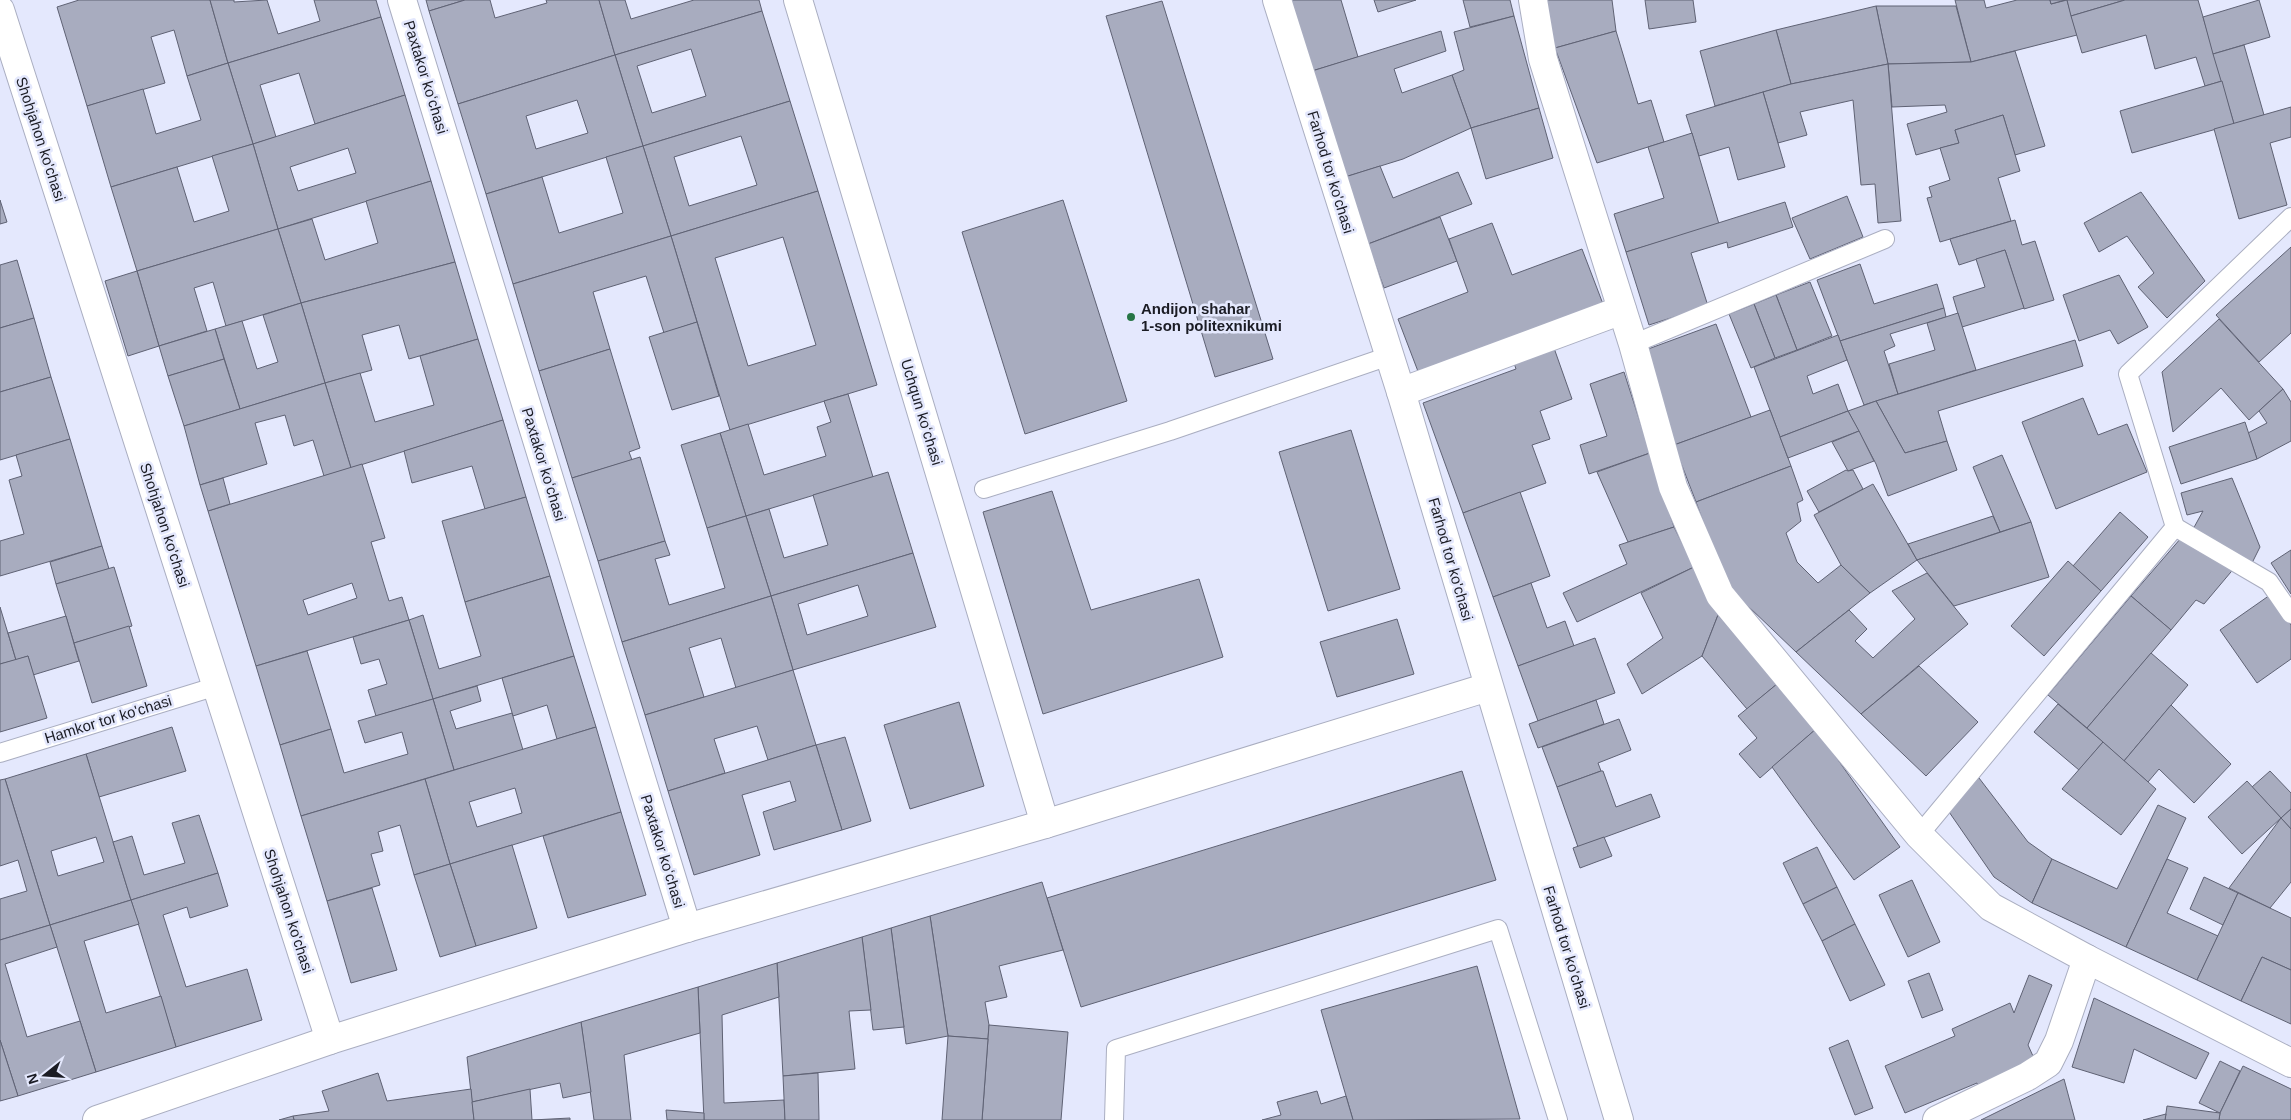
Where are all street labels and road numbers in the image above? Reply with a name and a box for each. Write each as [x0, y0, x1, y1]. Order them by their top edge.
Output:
street label: Paxtakor koʻchasi [401, 18, 451, 136]
street label: Shohjahon ko'chasi [13, 75, 69, 203]
street label: Farhod tor ko'chasi [1304, 109, 1358, 235]
street label: Uchqun koʻchasi [898, 357, 946, 467]
street label: Paxtakor koʻchasi [519, 405, 569, 523]
street label: Shohjahon ko'chasi [137, 461, 193, 589]
street label: Farhod tor ko'chasi [1425, 496, 1477, 622]
street label: Hamkor tor ko'chasi [42, 692, 174, 746]
street label: Paxtakor koʻchasi [638, 792, 688, 910]
street label: Shohjahon ko'chasi [261, 847, 317, 975]
street label: Farhod tor ko'chasi [1540, 884, 1594, 1010]

